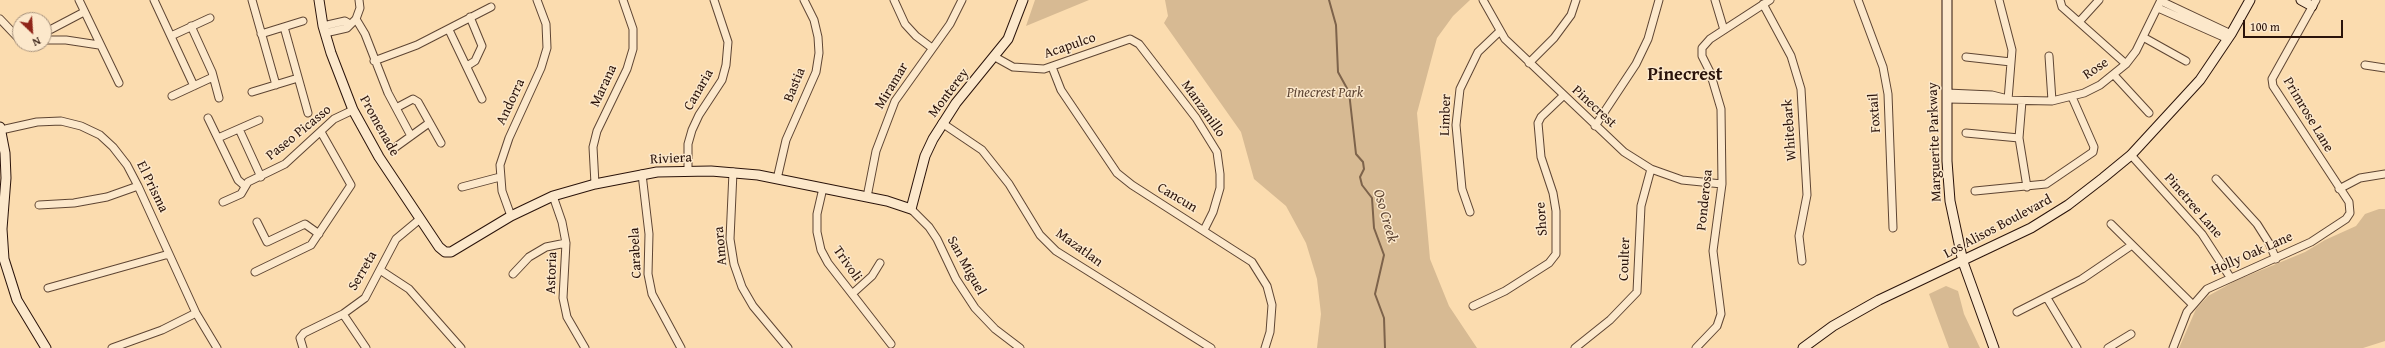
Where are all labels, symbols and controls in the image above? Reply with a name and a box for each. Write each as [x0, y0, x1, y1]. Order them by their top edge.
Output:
north arrow [12, 12, 52, 52]
scale bar [2245, 12, 2345, 38]
text: 100 m [2250, 18, 2280, 35]
street label: Acapulco [1042, 29, 1098, 63]
text: N [30, 33, 43, 51]
street label: Rose [2080, 54, 2112, 84]
street label: Miramar [872, 60, 912, 112]
street label: Marana [587, 62, 621, 110]
district label: Pinecrest [1647, 64, 1723, 86]
street label: Bastia [781, 65, 809, 105]
street label: Monterey [925, 65, 973, 121]
street label: Canaria [680, 66, 718, 114]
street label: Primrose Lane [2279, 74, 2337, 156]
street label: Andorra [493, 76, 529, 128]
street label: Manzanillo [1177, 77, 1229, 141]
street label: Pinecrest [1568, 82, 1620, 132]
street label: Marguerite Parkway [1925, 82, 1945, 202]
park label: Pinecrest Park [1287, 85, 1363, 101]
street label: Promenade [355, 93, 403, 159]
street label: Foxtail [1865, 93, 1885, 133]
street label: Limber [1437, 94, 1455, 136]
street label: Whitebark [1779, 99, 1801, 161]
street label: Paseo Picasso [263, 102, 335, 164]
street label: Riviera [650, 150, 692, 168]
street label: El Prisma [132, 159, 172, 215]
street label: Ponderosa [1693, 169, 1717, 231]
street label: Pinetree Lane [2160, 170, 2226, 242]
street label: Cancun [1154, 180, 1200, 216]
water label: Oso Creek [1369, 187, 1401, 245]
street label: Los Alisos Boulevard [1941, 191, 2055, 263]
street label: Shore [1532, 201, 1552, 237]
street label: Mazatlan [1052, 225, 1106, 271]
street label: Amora [711, 226, 731, 266]
street label: Carabela [626, 227, 646, 279]
street label: Holly Oak Lane [2209, 229, 2295, 279]
street label: San Miguel [943, 234, 989, 298]
street label: Coulter [1616, 237, 1634, 281]
street label: Trivoli [829, 243, 865, 285]
street label: Serreta [345, 248, 381, 294]
street label: Astoria [543, 251, 561, 295]

